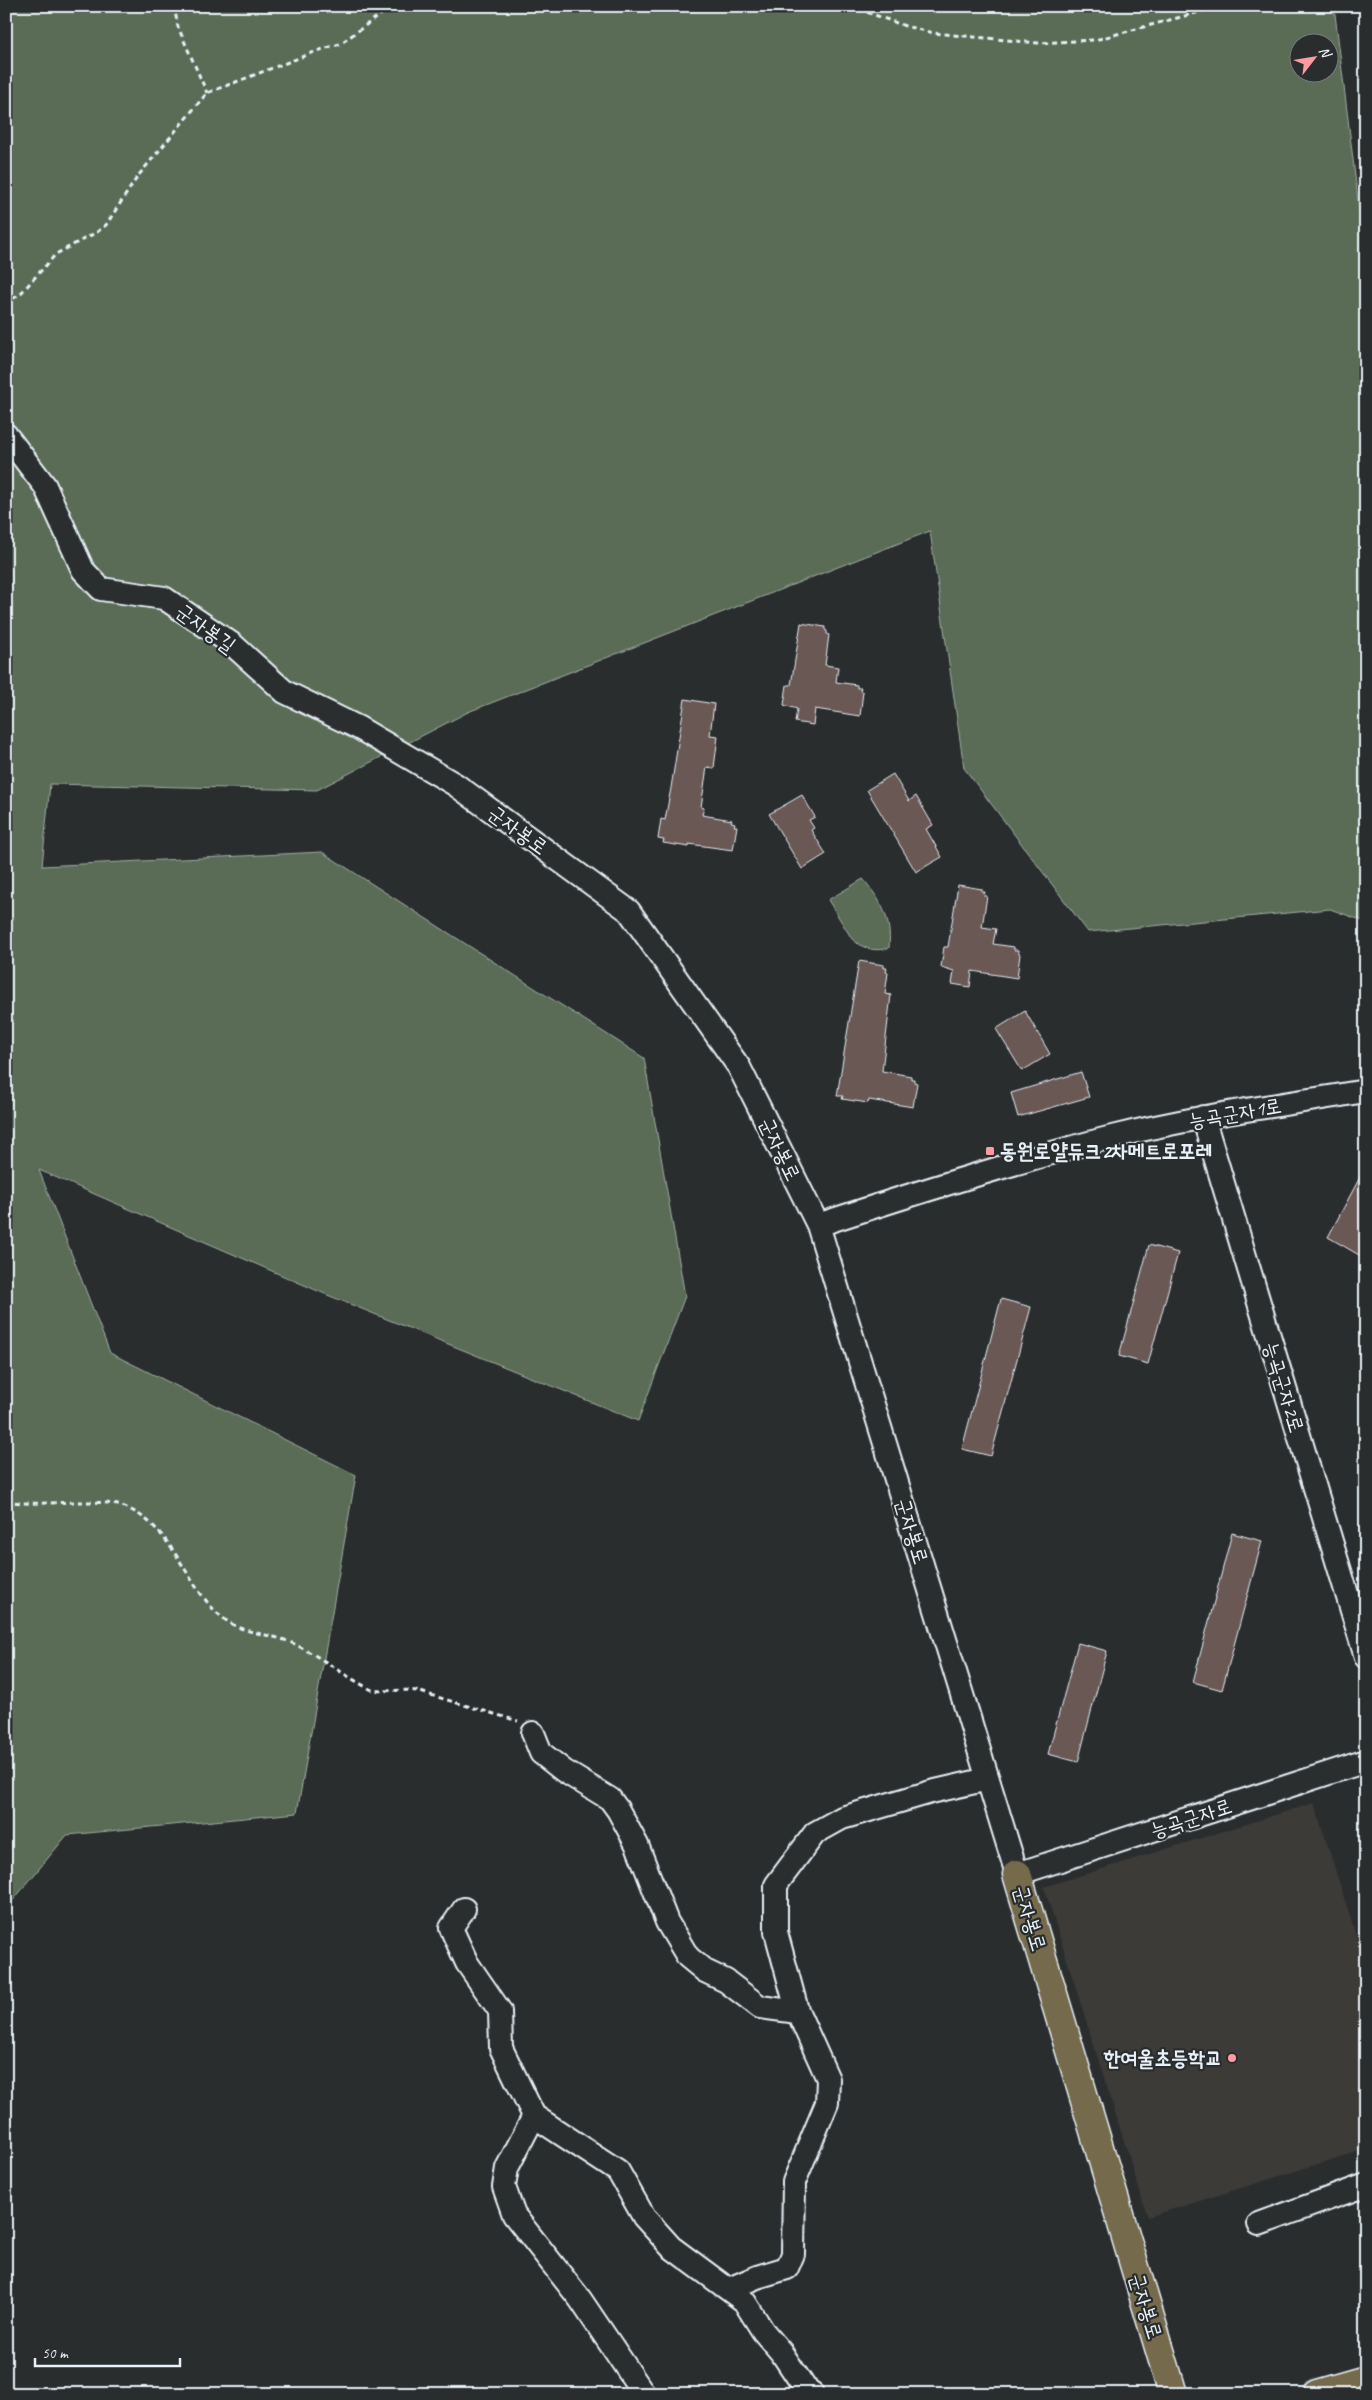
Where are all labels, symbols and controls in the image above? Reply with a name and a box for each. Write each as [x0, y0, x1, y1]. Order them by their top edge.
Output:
north arrow [1290, 32, 1340, 82]
text: N [1315, 43, 1335, 62]
street label: 군자봉길 [171, 598, 241, 658]
street label: 군자봉로 [483, 800, 553, 860]
street label: 능곡군자1로 [1186, 1092, 1284, 1134]
street label: 군자봉로 [754, 1113, 806, 1185]
place label: 동원로얄듀크2차메트로포레 [1000, 1138, 1212, 1164]
marker: 동원로얄듀크2차메트로포레 [984, 1145, 996, 1157]
street label: 능곡군자2로 [1258, 1338, 1310, 1436]
street label: 군자봉로 [890, 1495, 934, 1567]
street label: 능곡군자로 [1147, 1793, 1235, 1843]
street label: 군자봉로 [1008, 1882, 1052, 1954]
place label: 한여울초등학교 [1103, 2045, 1222, 2071]
marker: 한여울초등학교 [1226, 2052, 1238, 2064]
street label: 군자봉로 [1124, 2270, 1168, 2342]
scale bar [35, 2335, 180, 2367]
text: 50 m [42, 2344, 69, 2363]

